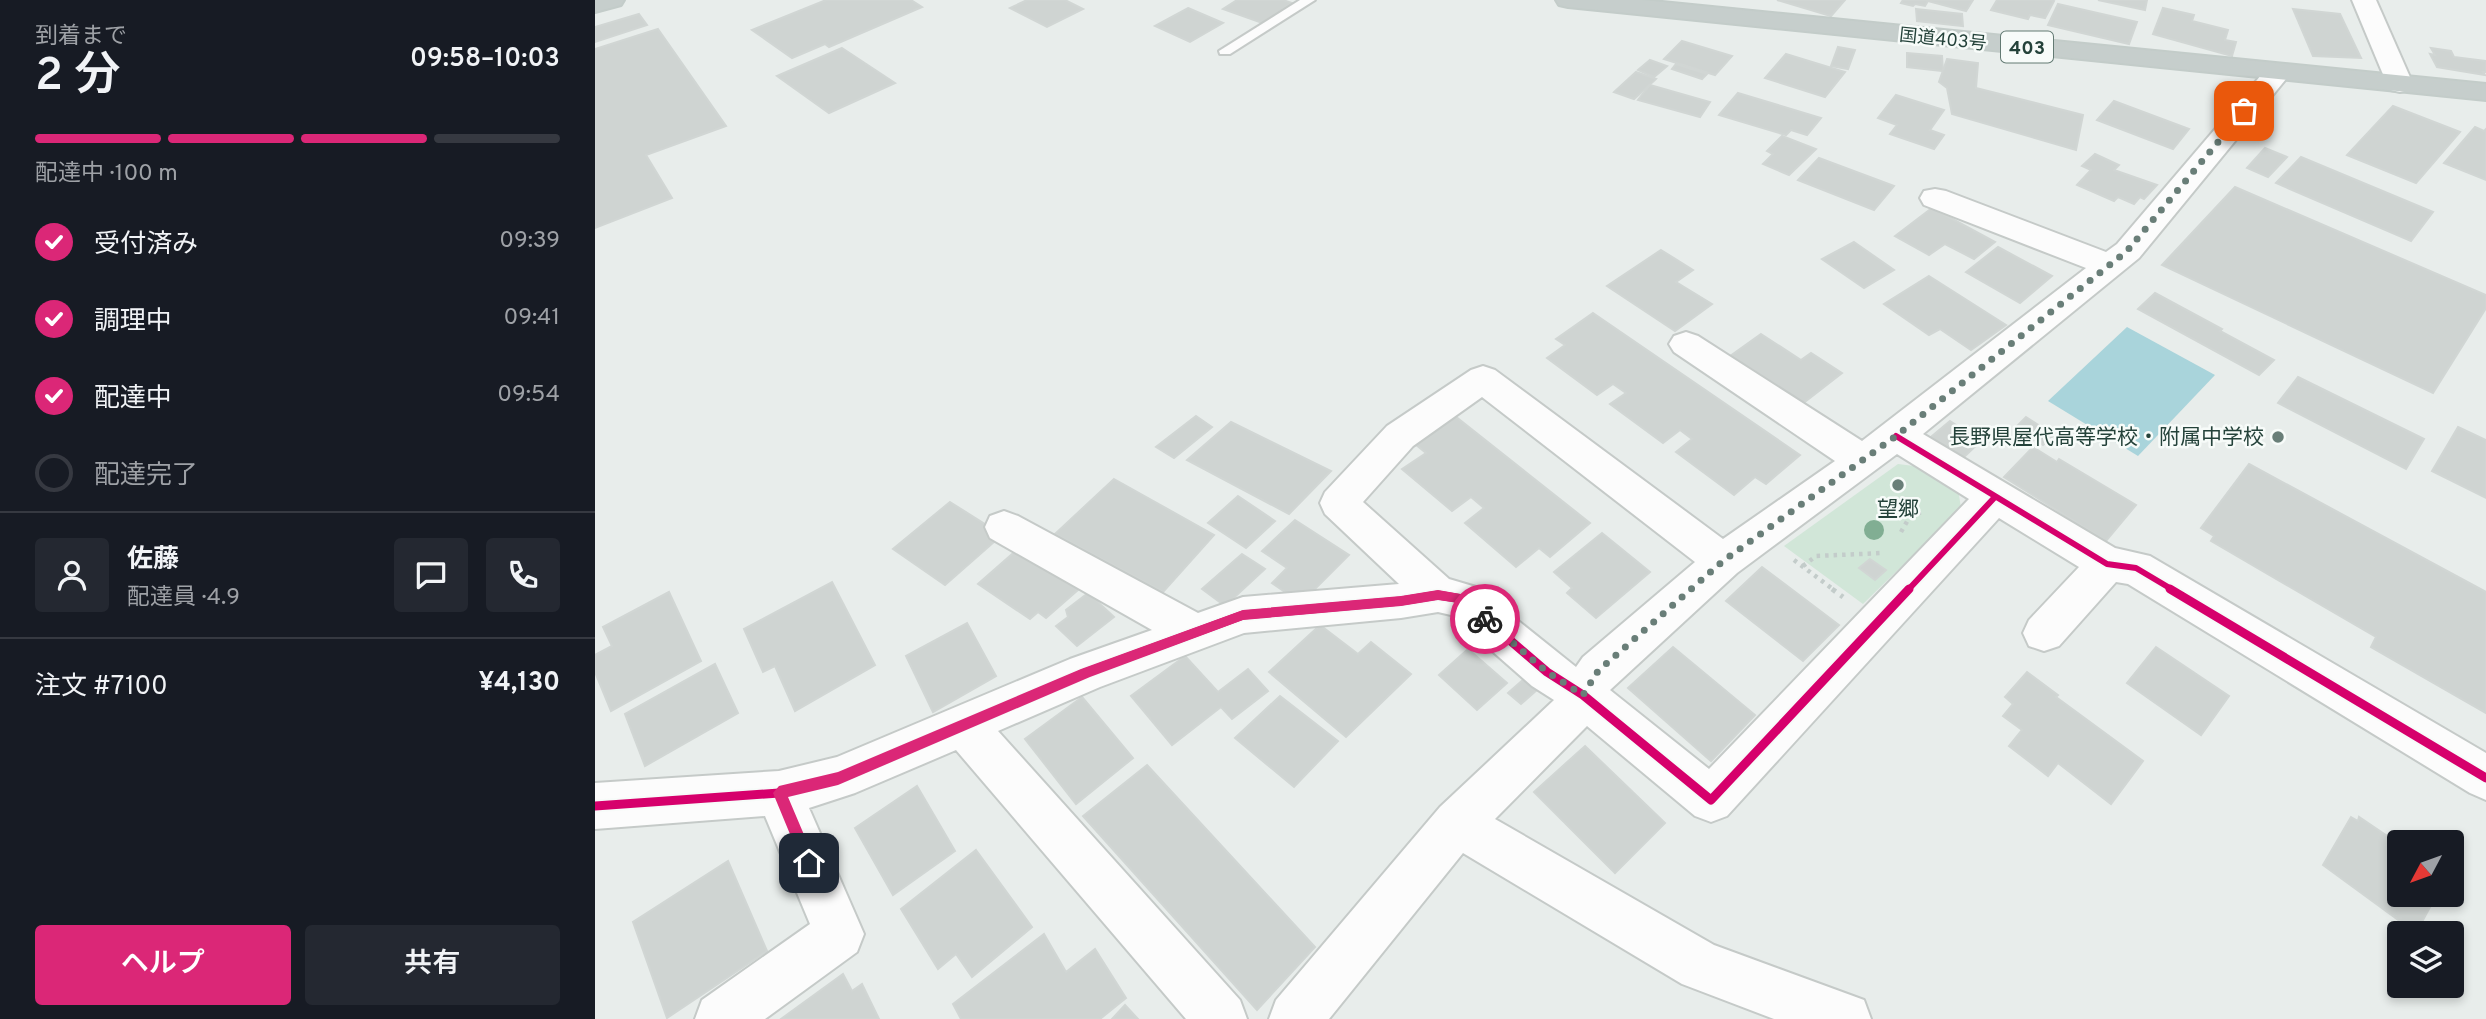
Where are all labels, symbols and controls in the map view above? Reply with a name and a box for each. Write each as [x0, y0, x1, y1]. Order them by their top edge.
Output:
text: 到着まで [35, 23, 127, 52]
street label: 国道403号 [1898, 24, 1988, 57]
road number: 403 [2001, 32, 2053, 62]
text: 09:58–10:03 [410, 43, 560, 76]
text: 2 分 [35, 48, 120, 107]
pin [2214, 81, 2274, 141]
icon: bag [2225, 92, 2263, 130]
text: 配達中 · 100 m [35, 160, 178, 189]
icon: check [35, 223, 73, 261]
text: 09:39 [499, 227, 560, 256]
text: 受付済み [94, 229, 198, 262]
icon: check [35, 300, 73, 338]
text: 09:41 [503, 304, 560, 333]
text: 調理中 [94, 306, 172, 339]
icon: check [35, 377, 73, 415]
text: 09:54 [497, 381, 560, 410]
text: 配達中 [94, 383, 172, 416]
place label: 長野県屋代高等学校・附属中学校 [1949, 425, 2264, 452]
marker: 長野県屋代高等学校・附属中学校 [2270, 429, 2286, 445]
text: 配達完了 [94, 460, 198, 493]
marker: 望郷 [1890, 477, 1906, 493]
place label: 望郷 [1877, 497, 1919, 524]
button: person [35, 538, 109, 612]
button: chat [394, 538, 468, 612]
button: phone [486, 538, 560, 612]
text: 佐藤 [127, 544, 179, 577]
text: 配達員 · 4.9 [127, 584, 240, 613]
courier [1450, 584, 1520, 654]
icon: bike [1466, 600, 1504, 638]
text: ¥4,130 [478, 667, 560, 700]
text: 注文 #7100 [35, 671, 168, 704]
north arrow [2387, 830, 2464, 906]
map controls [2387, 830, 2464, 998]
pin [779, 833, 839, 893]
icon: home [790, 844, 828, 882]
button: layers [2387, 921, 2464, 998]
button: ヘルプ [35, 925, 291, 1005]
button: 共有 [305, 925, 560, 1005]

